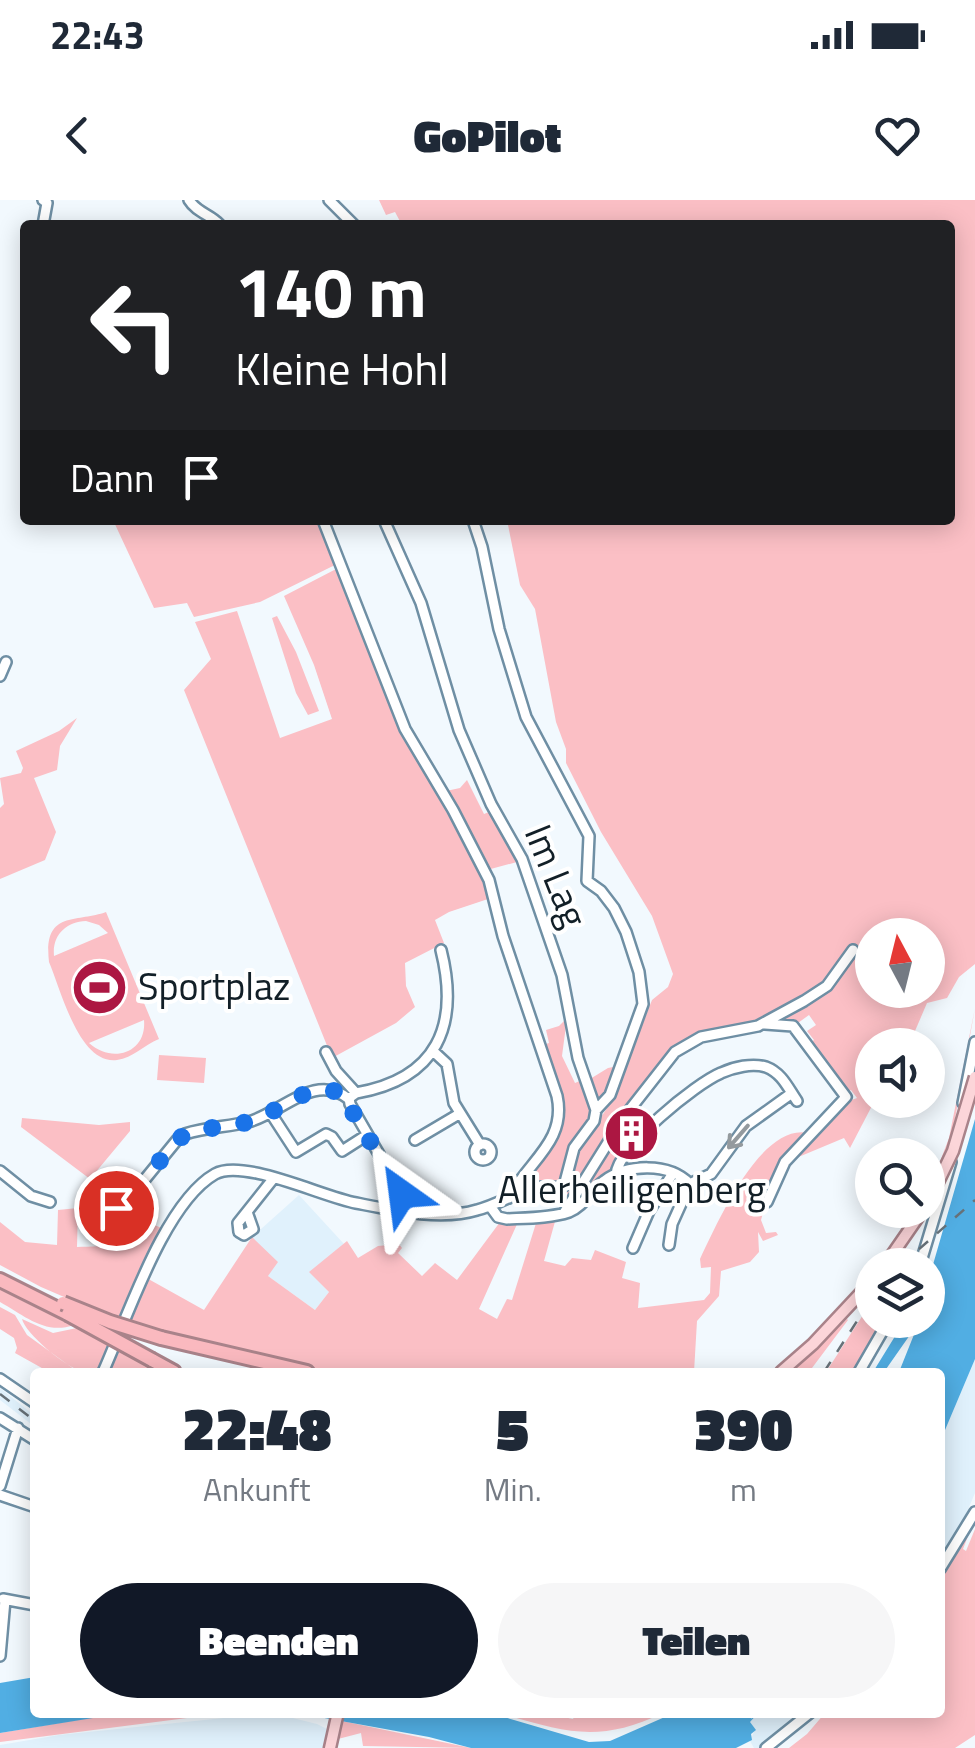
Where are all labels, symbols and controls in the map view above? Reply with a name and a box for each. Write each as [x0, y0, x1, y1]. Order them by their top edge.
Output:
text: 22:43 [50, 6, 145, 64]
text: GoPilot [413, 101, 562, 169]
icon: back [50, 108, 105, 163]
icon: heart [870, 108, 925, 163]
text: 140 m [235, 238, 427, 344]
icon: left [70, 260, 200, 390]
text: Kleine Hohl [235, 334, 449, 402]
text: Dann [70, 449, 154, 507]
icon: arrive [174, 450, 229, 505]
street label: Im Lag [510, 816, 604, 936]
north arrow [855, 918, 945, 1008]
map controls [855, 918, 945, 1338]
sports icon: Sportplaz [69, 957, 129, 1017]
place label: Sportplaz [138, 957, 290, 1015]
button: sound [855, 1028, 945, 1118]
building icon: Allerheiligenberg [602, 1103, 662, 1163]
one-way arrow [728, 1123, 750, 1149]
button: search [855, 1138, 945, 1228]
position arrow [350, 1142, 454, 1246]
place label: Allerheiligenberg [498, 1160, 766, 1218]
pin [74, 1166, 159, 1251]
icon: arrive [89, 1181, 144, 1236]
button: layers [855, 1248, 945, 1338]
text: 22:48 [182, 1382, 331, 1473]
text: 5 [496, 1382, 529, 1473]
text: 390 [694, 1382, 793, 1473]
text: Ankunft [203, 1465, 311, 1513]
text: Min. [484, 1465, 542, 1513]
text: m [730, 1465, 757, 1513]
button: Beenden [80, 1583, 478, 1698]
button: Teilen [498, 1583, 895, 1698]

